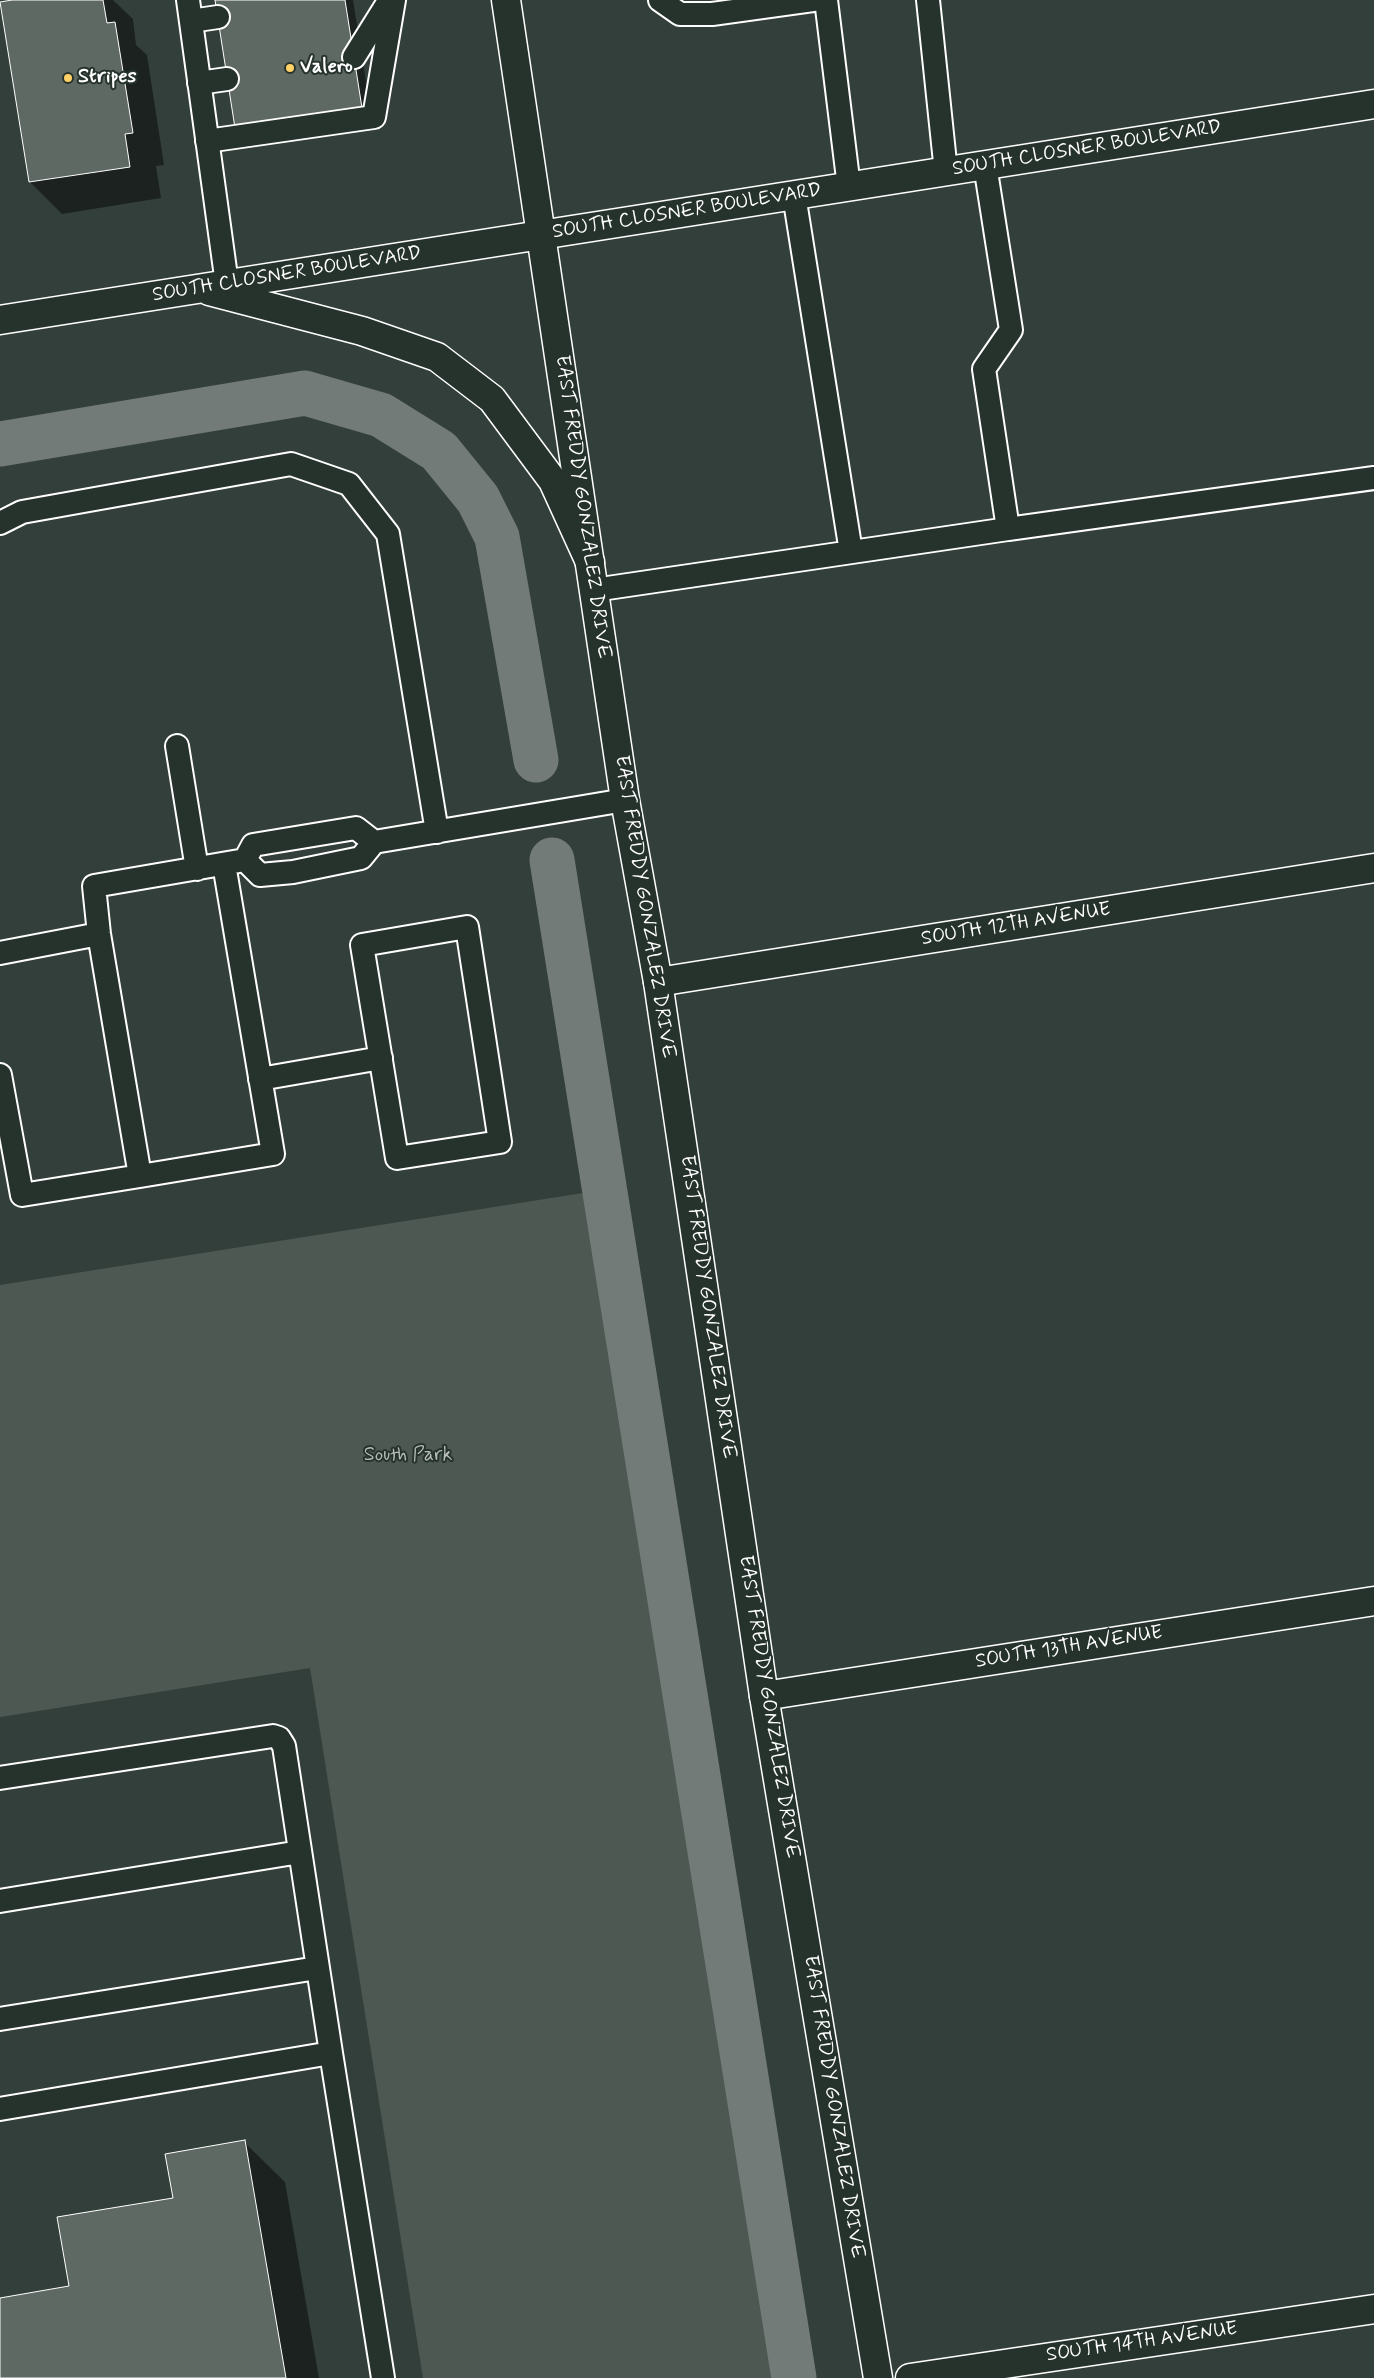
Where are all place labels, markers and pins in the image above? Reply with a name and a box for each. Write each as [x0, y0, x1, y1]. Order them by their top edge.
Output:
place label: Valero [300, 56, 353, 80]
marker: Valero [284, 62, 296, 74]
place label: Stripes [78, 66, 136, 90]
marker: Stripes [62, 72, 74, 84]

